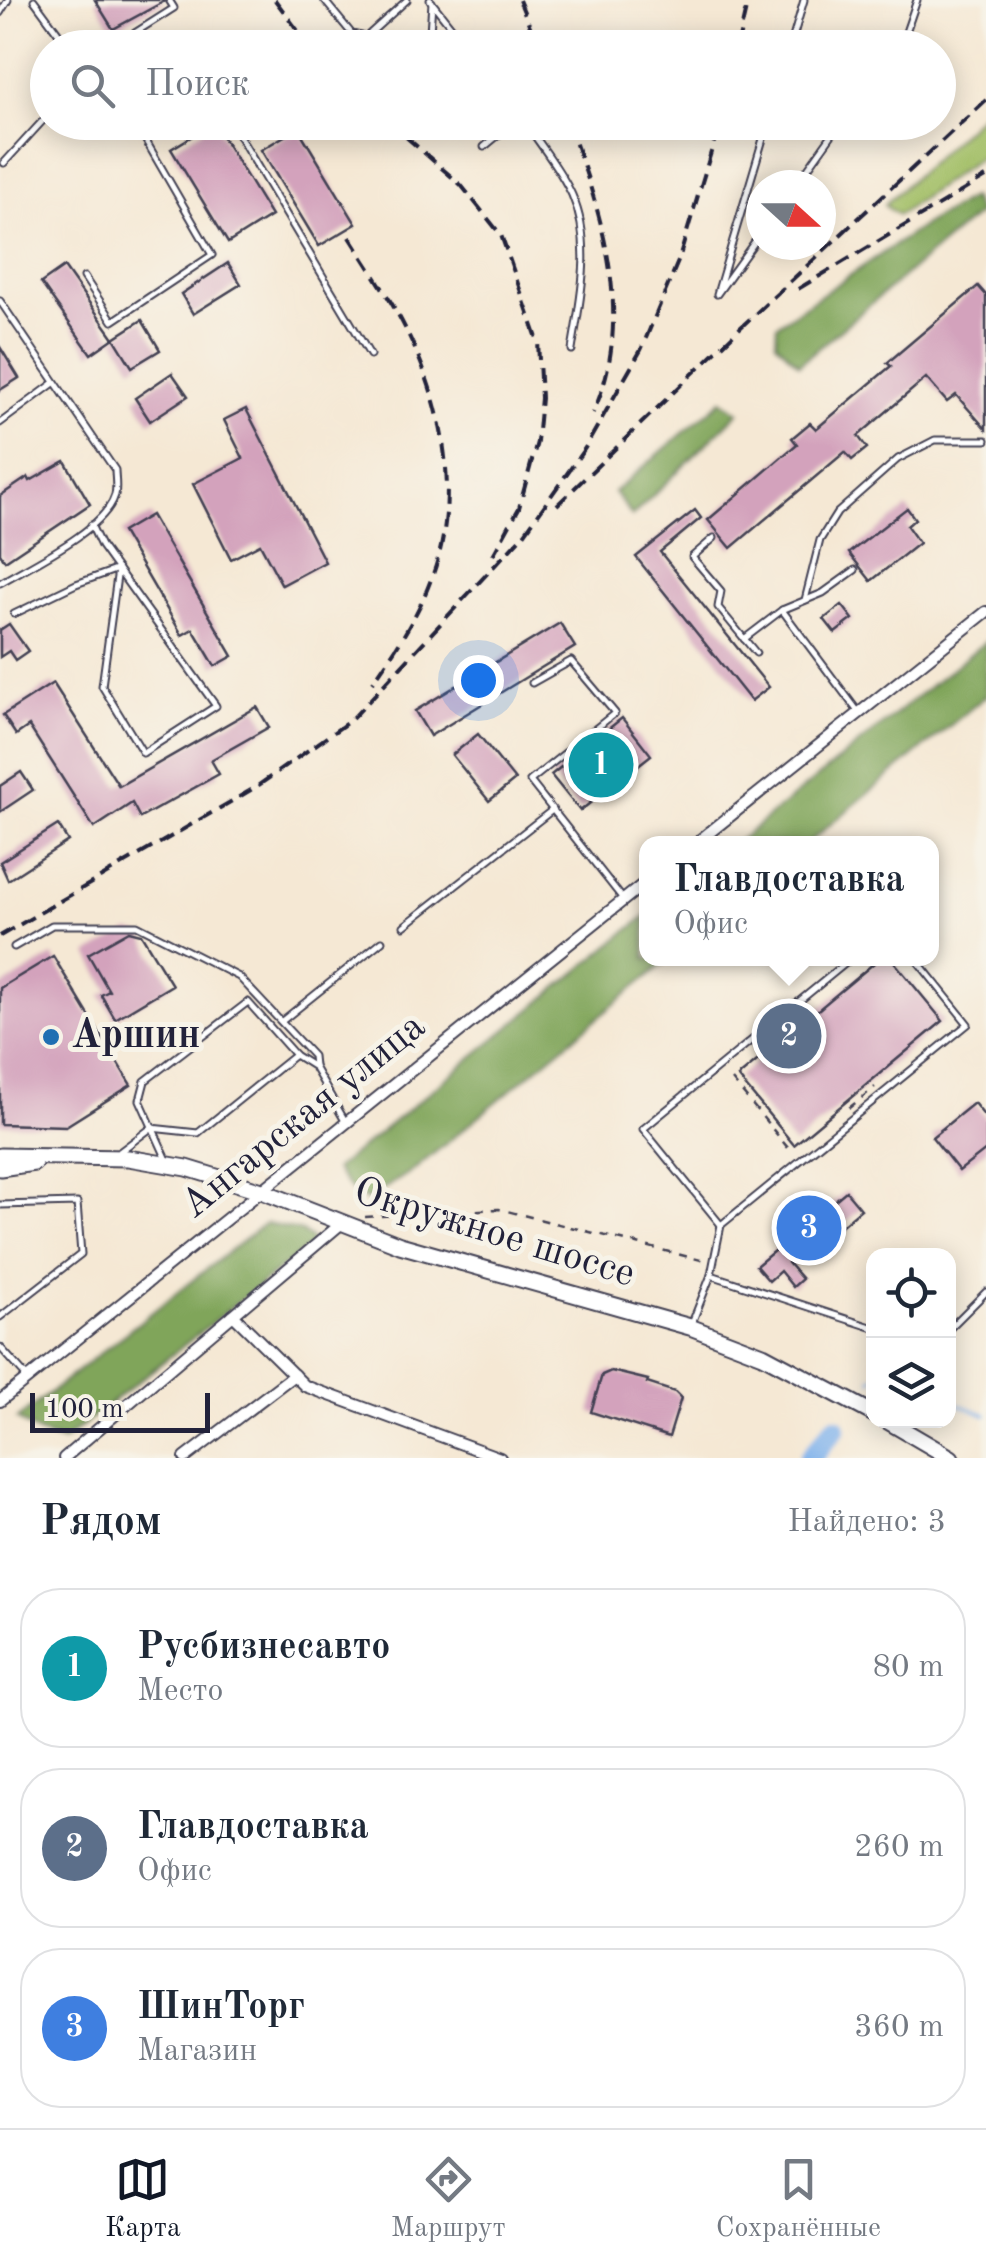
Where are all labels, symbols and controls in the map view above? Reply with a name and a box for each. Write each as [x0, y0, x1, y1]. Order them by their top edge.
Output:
search box [30, 30, 956, 140]
icon: search [65, 58, 120, 113]
text: Поиск [145, 66, 250, 104]
north arrow [746, 170, 836, 260]
your location [453, 655, 504, 706]
pin: 1 [568, 728, 634, 802]
popup [639, 836, 939, 966]
text: Главдоставка [673, 862, 905, 900]
text: Офис [673, 909, 748, 941]
pin: 2 [756, 998, 822, 1074]
street label: Ангарская улица [175, 1007, 434, 1227]
place label: Аршин [71, 1017, 200, 1057]
marker: Аршин [40, 1026, 62, 1048]
street label: Окружное шоссе [349, 1172, 639, 1296]
pin: 3 [776, 1190, 842, 1266]
map controls [866, 1248, 956, 1428]
button: locate [866, 1248, 956, 1338]
button: layers [866, 1338, 956, 1428]
scale bar [30, 1388, 210, 1432]
text: 100 m [45, 1396, 124, 1424]
text: Рядом [40, 1502, 162, 1544]
text: Найдено: 3 [787, 1507, 946, 1539]
text: Русбизнесавто [137, 1629, 390, 1667]
text: 1 [65, 1652, 84, 1684]
text: 80 m [873, 1652, 944, 1684]
text: Место [137, 1676, 223, 1708]
text: Главдоставка [137, 1809, 369, 1847]
text: 2 [65, 1832, 84, 1864]
text: 260 m [854, 1832, 944, 1864]
text: Офис [137, 1856, 212, 1888]
text: ШинТорг [137, 1989, 305, 2027]
text: 3 [65, 2012, 84, 2044]
text: 360 m [854, 2012, 944, 2044]
text: Магазин [137, 2036, 257, 2068]
tab: Карта [105, 2152, 181, 2247]
tab: Маршрут [391, 2152, 506, 2247]
tab: Сохранённые [716, 2152, 881, 2247]

